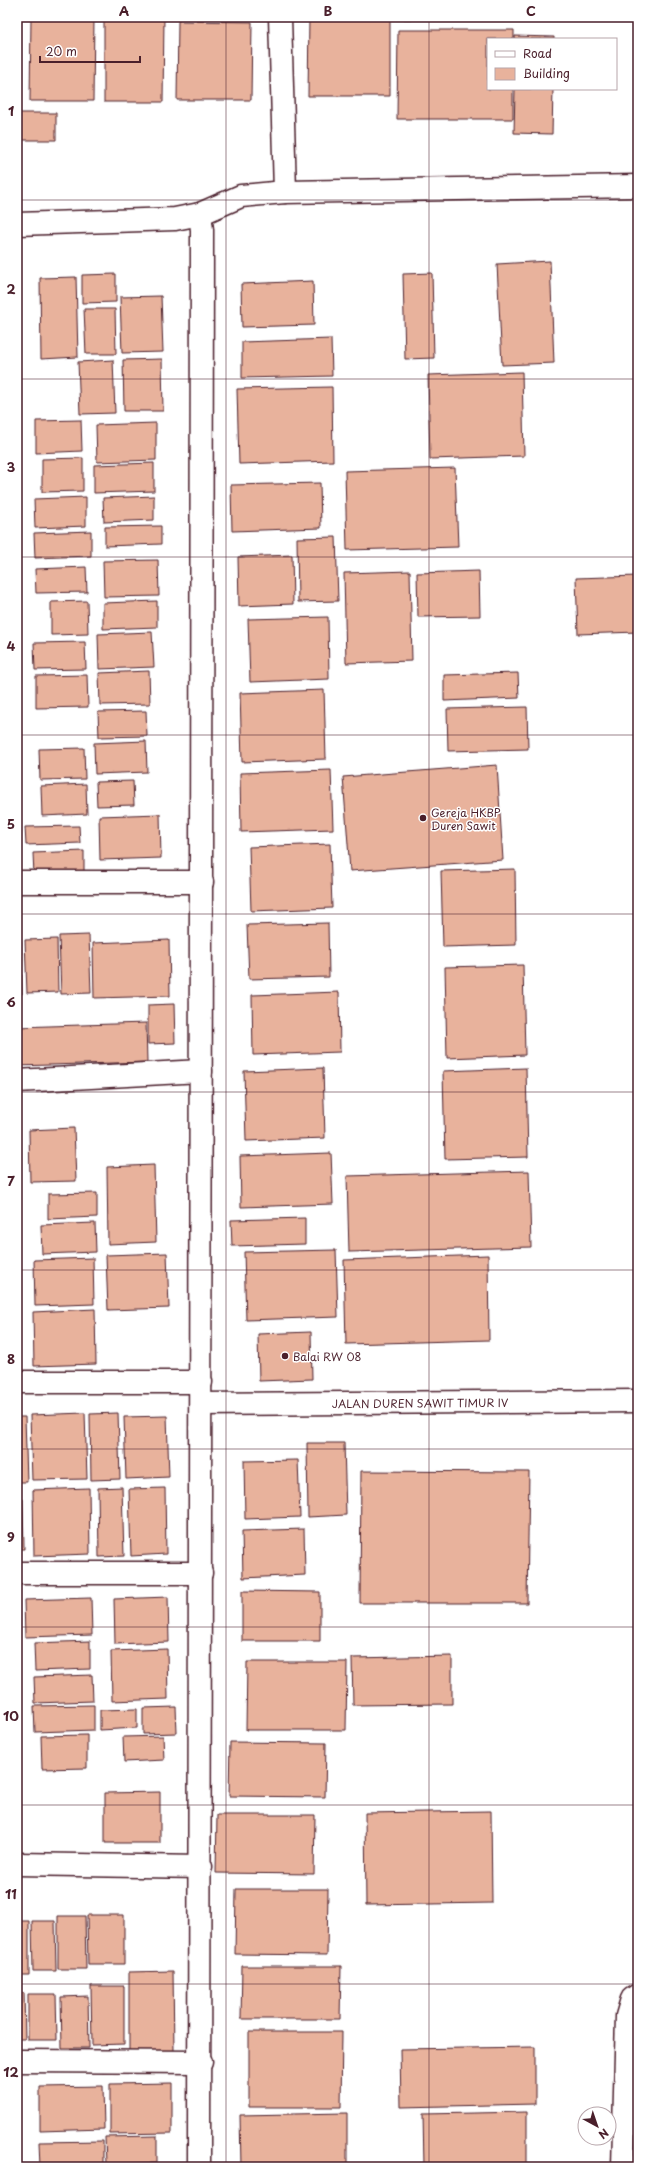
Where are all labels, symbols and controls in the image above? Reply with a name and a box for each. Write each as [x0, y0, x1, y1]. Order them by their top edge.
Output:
text: A [119, 1, 129, 20]
text: B [324, 1, 333, 20]
text: C [526, 1, 536, 20]
scale bar [40, 38, 140, 64]
legend [487, 38, 617, 90]
text: 20 m [46, 42, 77, 60]
text: Road [523, 44, 552, 62]
text: Building [523, 64, 570, 82]
text: 1 [8, 101, 14, 120]
text: 2 [6, 279, 16, 298]
text: 3 [7, 457, 16, 476]
text: 4 [7, 636, 16, 655]
place label: Gereja HKBP Duren Sawit [431, 804, 501, 834]
marker: Gereja HKBP Duren Sawit [418, 813, 428, 823]
text: 5 [7, 814, 15, 833]
text: 6 [6, 992, 16, 1011]
text: 7 [7, 1171, 15, 1190]
place label: Balai RW 08 [293, 1348, 362, 1365]
text: 8 [7, 1349, 15, 1368]
marker: Balai RW 08 [280, 1351, 290, 1361]
street label: JALAN DUREN SAWIT TIMUR IV [332, 1393, 509, 1412]
text: 9 [7, 1527, 15, 1546]
text: 10 [3, 1706, 19, 1725]
text: 11 [5, 1884, 17, 1903]
text: 12 [3, 2062, 19, 2081]
north arrow [577, 2106, 617, 2146]
text: N [595, 2125, 613, 2144]

